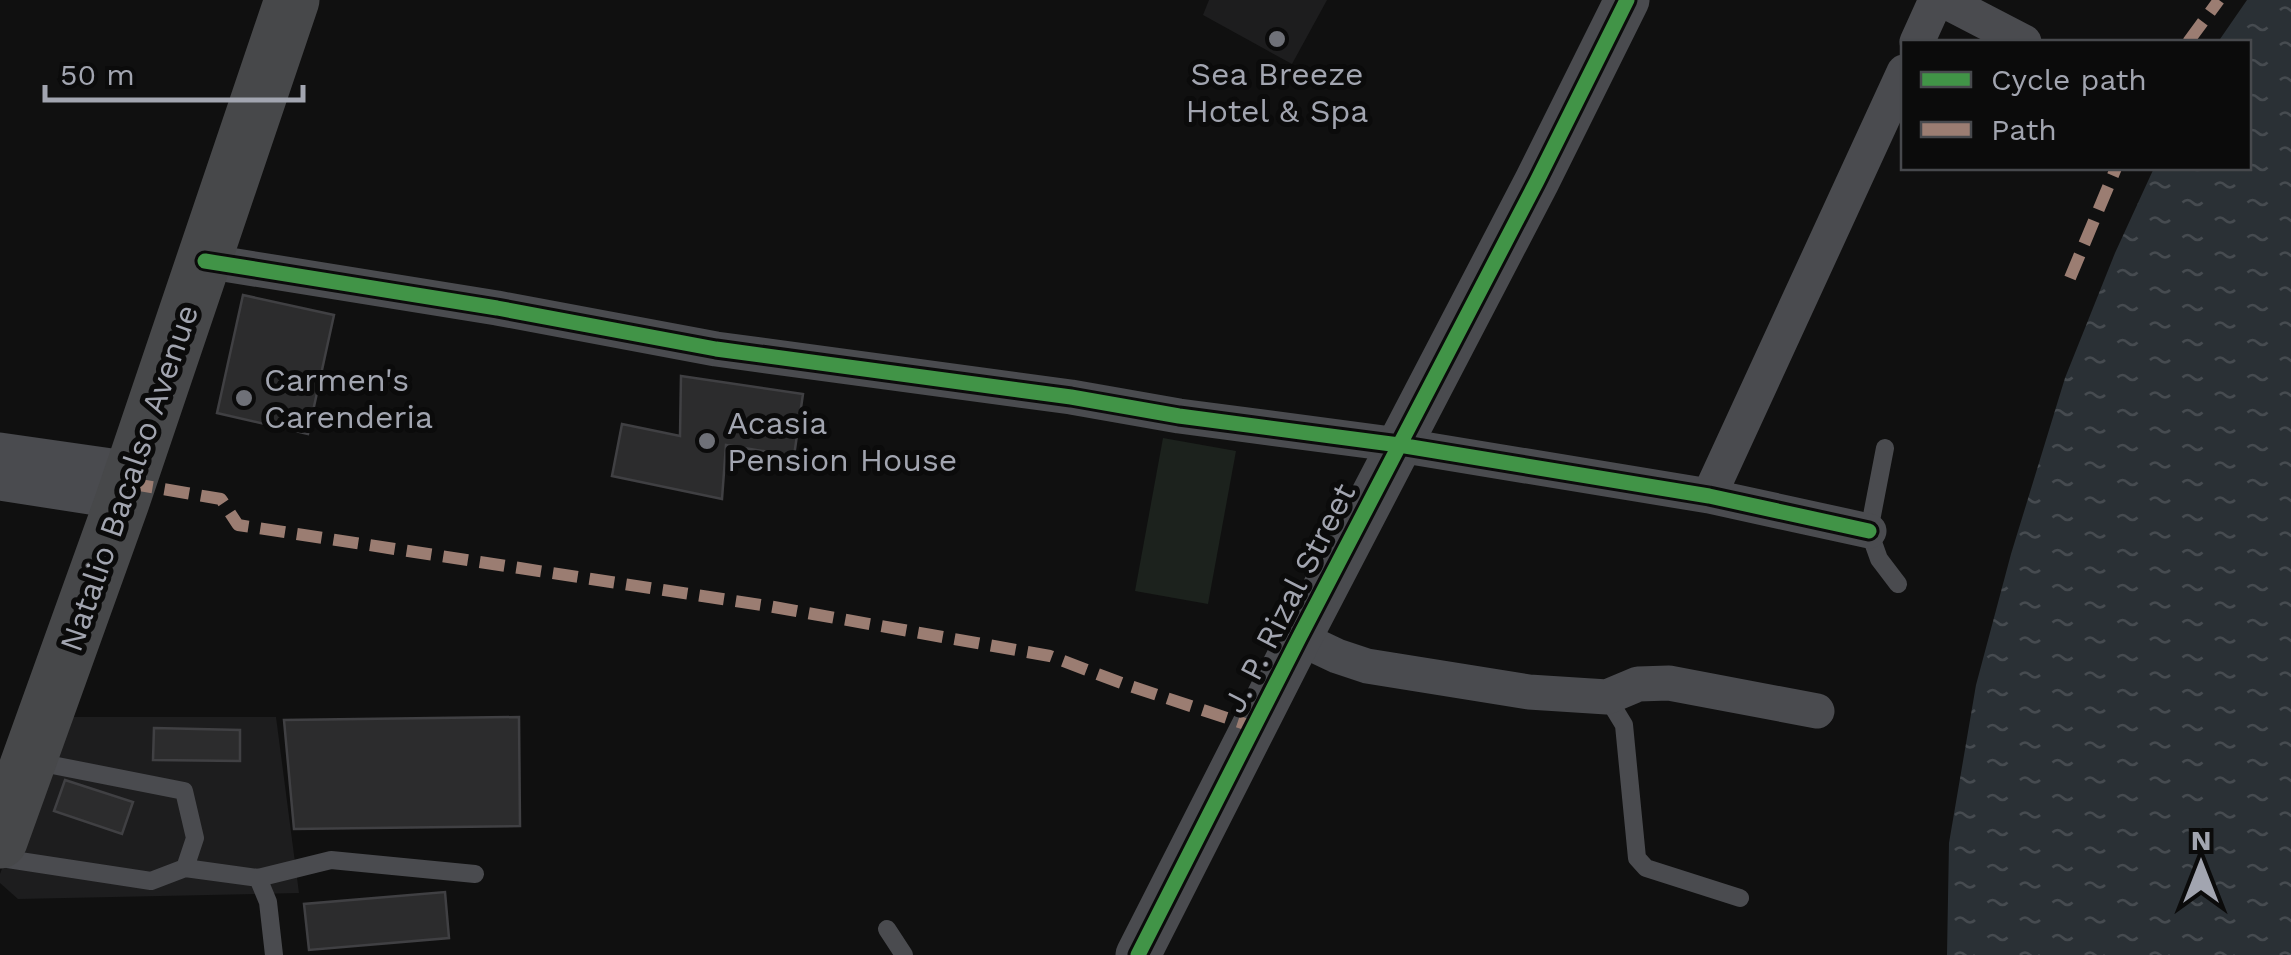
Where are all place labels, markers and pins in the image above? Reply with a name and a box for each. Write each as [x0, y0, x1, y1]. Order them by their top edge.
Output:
marker: Sea Breeze Hotel & Spa [1266, 28, 1288, 50]
place label: Sea Breeze Hotel & Spa [1186, 55, 1368, 130]
place label: Carmen's Carenderia [264, 361, 433, 436]
marker: Carmen's Carenderia [233, 387, 255, 409]
place label: Acasia Pension House [727, 404, 957, 479]
marker: Acasia Pension House [696, 430, 718, 452]

